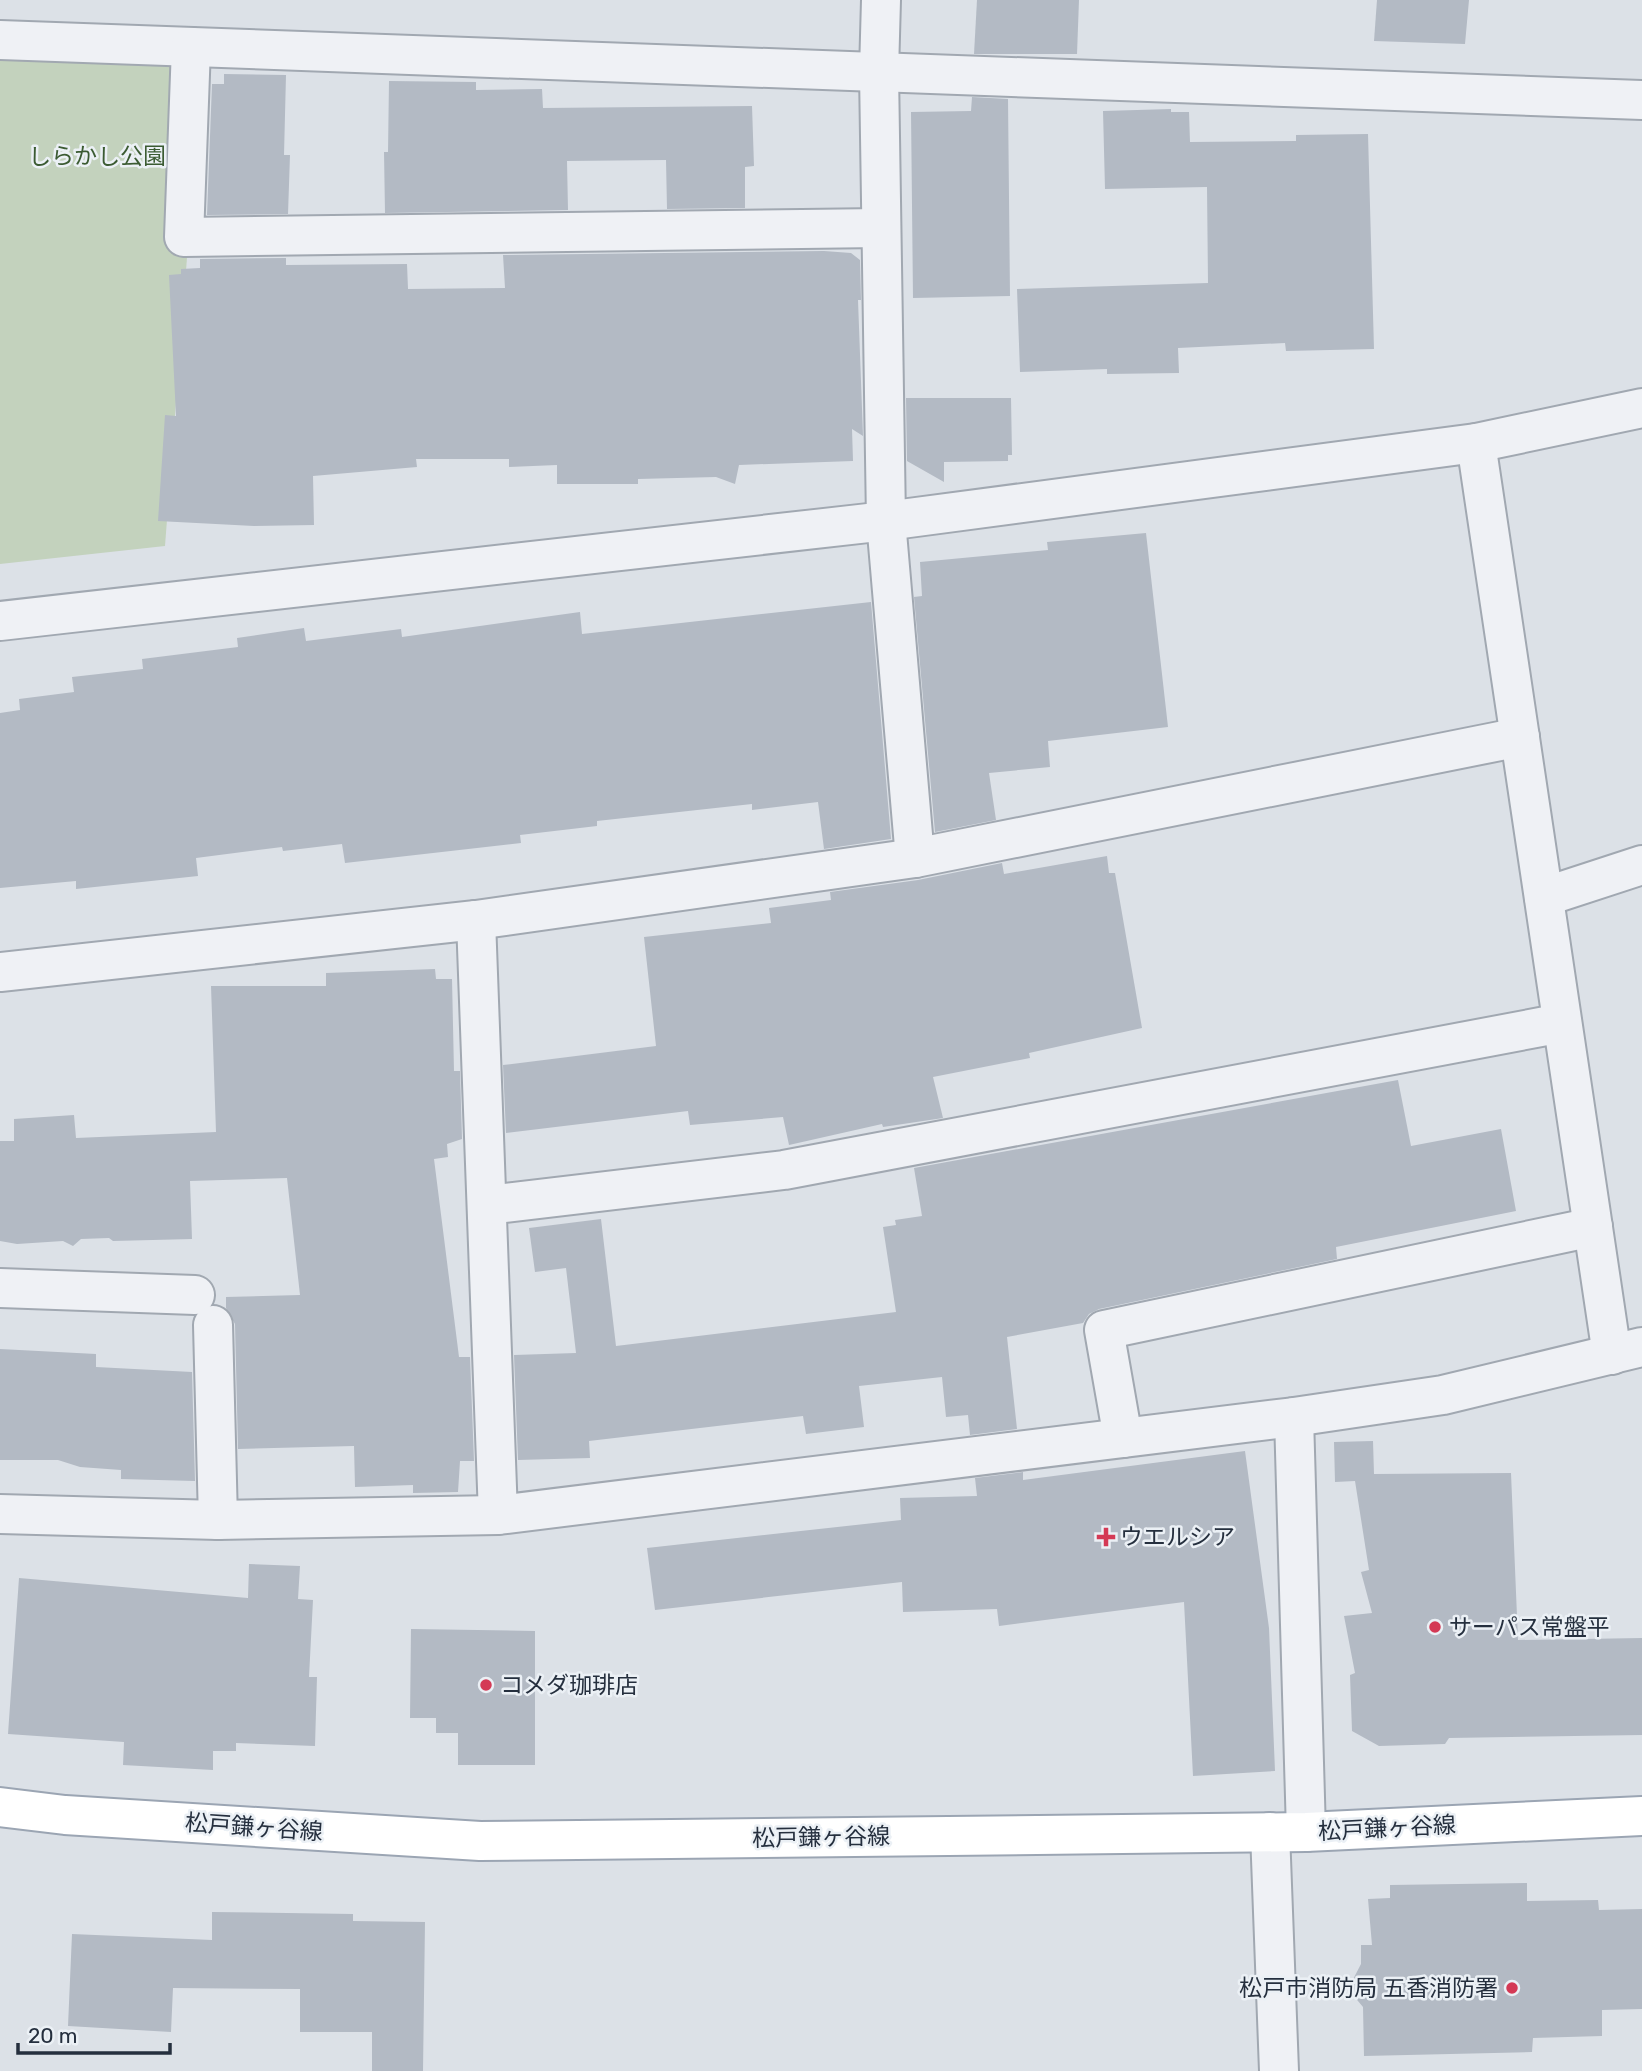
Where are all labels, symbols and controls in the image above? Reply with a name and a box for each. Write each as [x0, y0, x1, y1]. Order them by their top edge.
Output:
park label: しらかし公園 [28, 142, 166, 170]
place label: ウエルシア [1120, 1523, 1235, 1551]
marker: ウエルシア [1098, 1529, 1114, 1545]
place label: サーパス常盤平 [1449, 1613, 1610, 1641]
marker: サーパス常盤平 [1427, 1619, 1443, 1635]
place label: コメダ珈琲店 [500, 1671, 638, 1699]
marker: コメダ珈琲店 [478, 1677, 494, 1693]
street label: 松戸鎌ヶ谷線 [184, 1808, 324, 1846]
street label: 松戸鎌ヶ谷線 [1317, 1810, 1457, 1846]
street label: 松戸鎌ヶ谷線 [752, 1822, 890, 1852]
place label: 松戸市消防局 五香消防署 [1239, 1974, 1498, 2002]
marker: 松戸市消防局 五香消防署 [1504, 1980, 1520, 1996]
scale bar [18, 2011, 170, 2056]
text: 20 m [28, 2023, 77, 2048]

